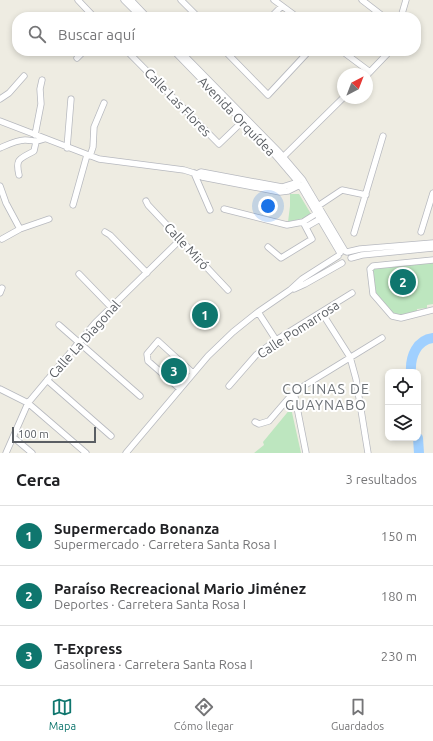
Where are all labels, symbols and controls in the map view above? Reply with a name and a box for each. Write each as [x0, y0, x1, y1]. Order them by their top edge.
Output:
search box [12, 12, 421, 56]
icon: search [26, 23, 48, 45]
text: Buscar aquí [58, 26, 135, 43]
street label: Calle Las Flores [142, 65, 214, 139]
north arrow [337, 68, 373, 104]
street label: Avenida Orquídea [196, 74, 278, 158]
your location [258, 196, 278, 216]
street label: Calle Miró [162, 220, 212, 272]
pin: 2 [390, 267, 416, 297]
street label: Calle La Diagonal [45, 297, 123, 381]
street label: Calle Pomarrosa [255, 297, 341, 361]
pin: 1 [192, 300, 218, 330]
pin: 3 [161, 356, 187, 386]
map controls [385, 369, 421, 441]
button: locate [385, 369, 421, 405]
district label: COLINAS DE GUAYNABO [282, 381, 370, 413]
button: layers [385, 405, 421, 441]
scale bar [12, 425, 96, 444]
text: 100 m [18, 428, 49, 440]
text: Cerca [16, 470, 61, 489]
text: 3 resultados [346, 472, 417, 486]
text: Supermercado Bonanza [54, 520, 219, 537]
text: 1 [25, 529, 33, 543]
text: 150 m [381, 529, 417, 543]
text: Supermercado · Carretera Santa Rosa I [54, 537, 277, 551]
text: Paraíso Recreacional Mario Jiménez [54, 580, 306, 597]
text: 2 [25, 589, 33, 603]
text: 180 m [381, 589, 417, 603]
text: Deportes · Carretera Santa Rosa I [54, 597, 246, 611]
text: T-Express [54, 640, 122, 657]
text: 3 [25, 649, 33, 663]
text: 230 m [381, 649, 417, 663]
text: Gasolinera · Carretera Santa Rosa I [54, 657, 253, 671]
tab: Mapa [49, 696, 76, 732]
tab: Cómo llegar [174, 696, 233, 732]
tab: Guardados [331, 696, 384, 732]

